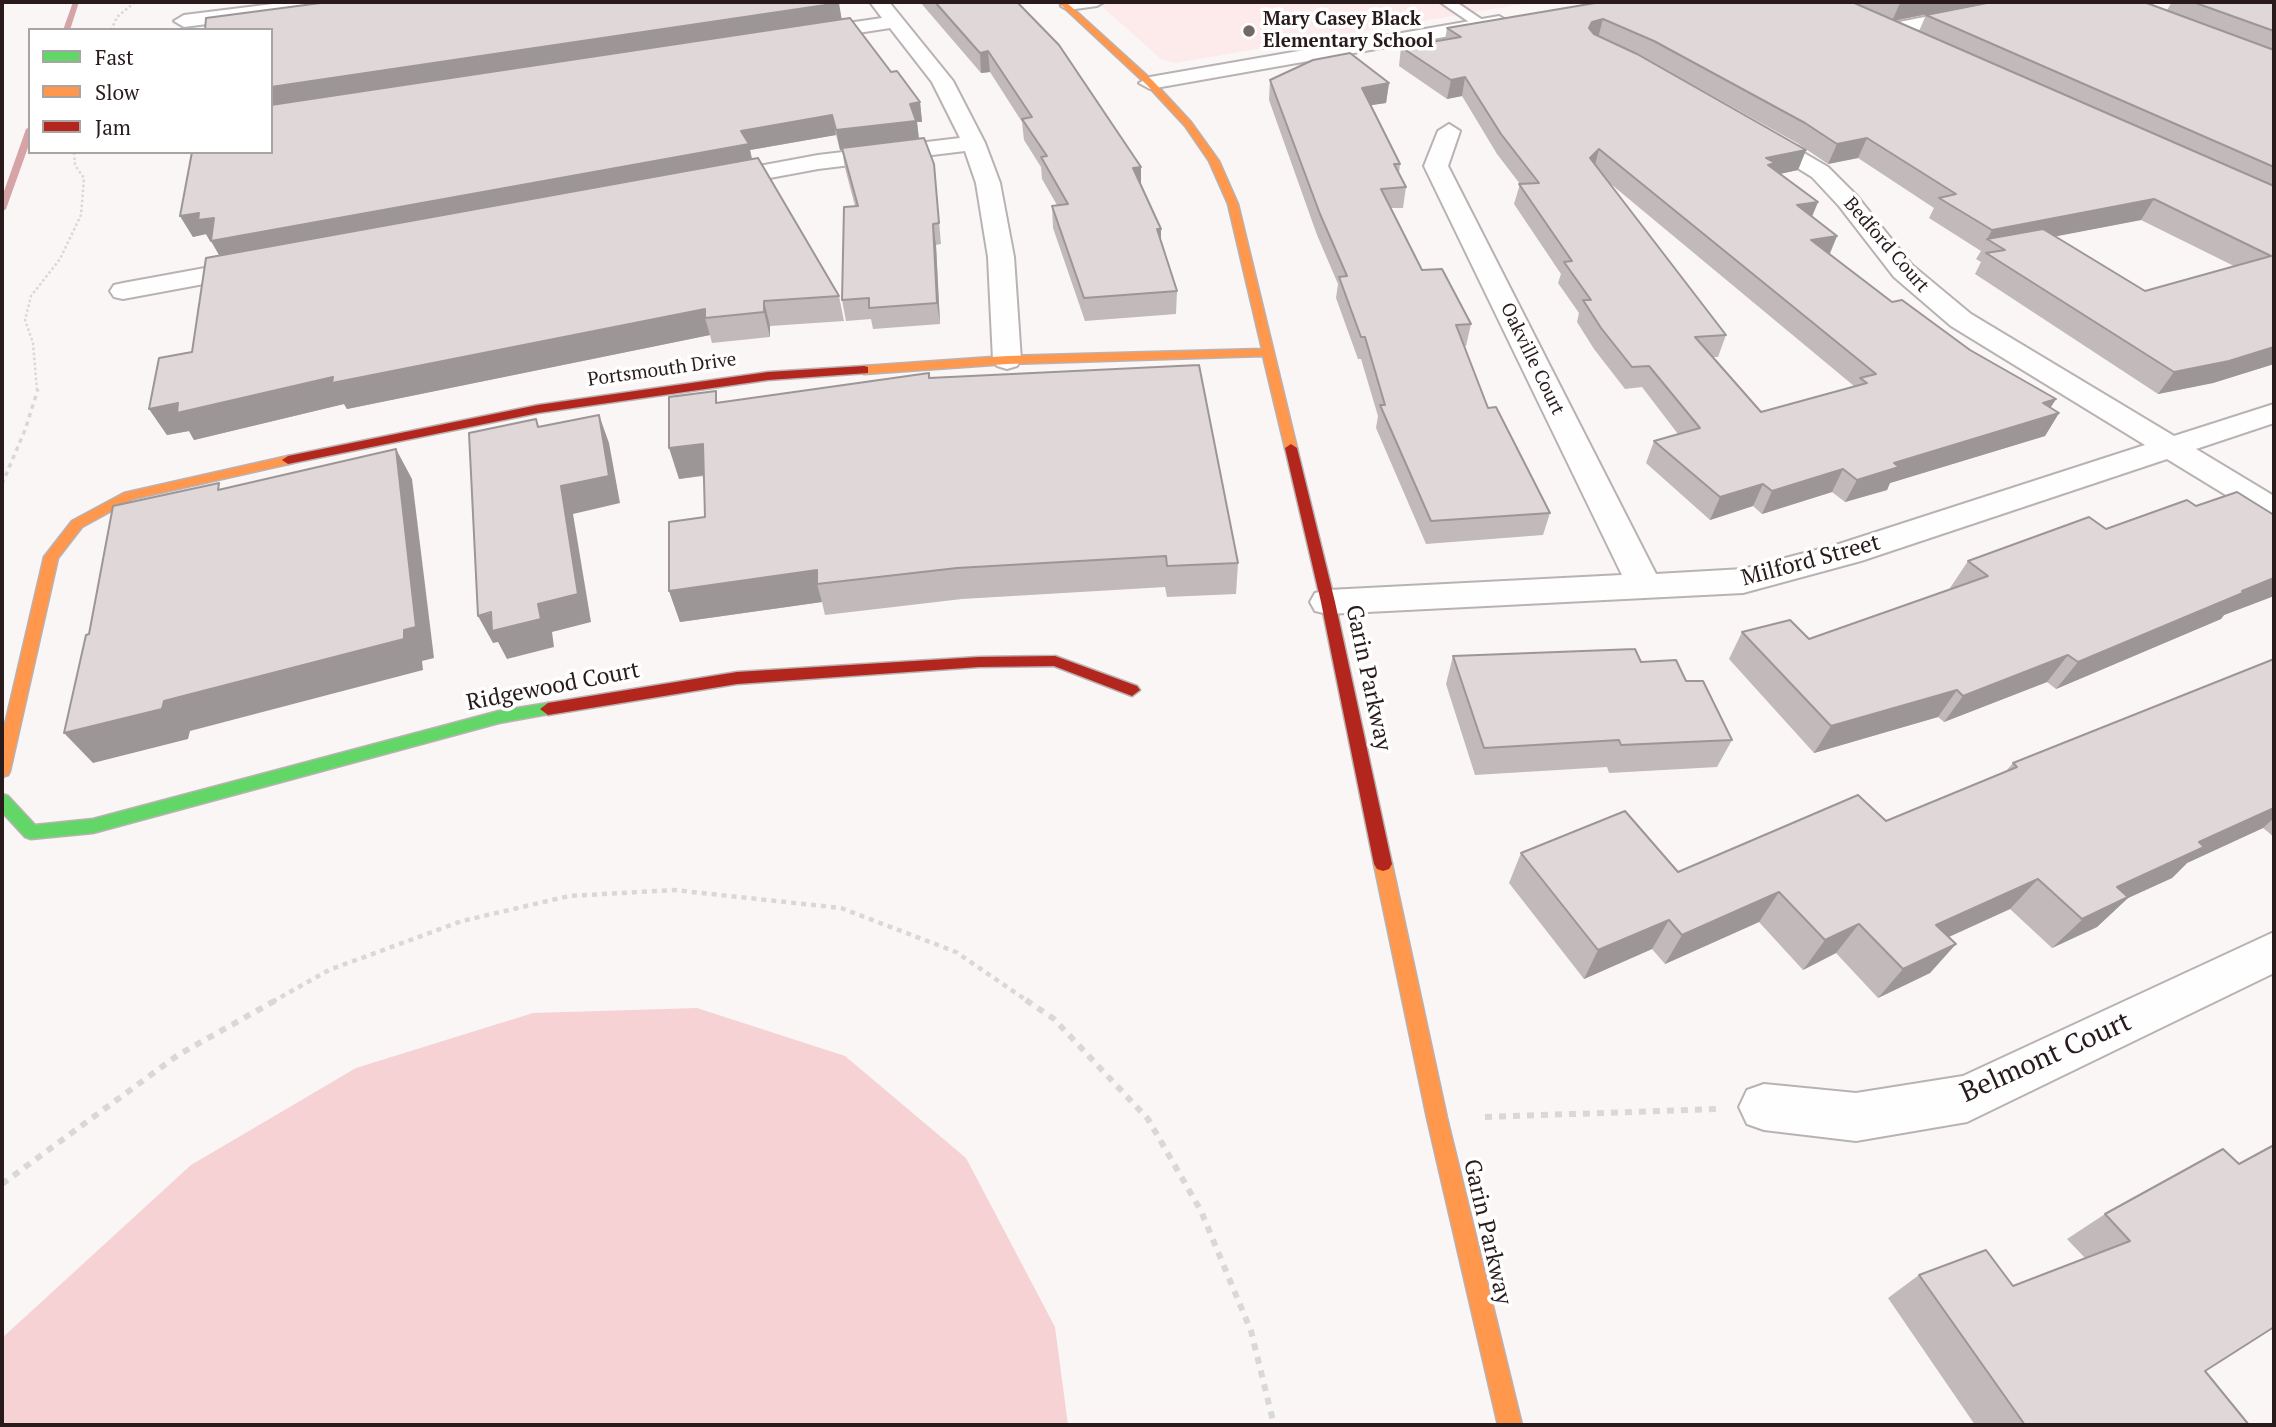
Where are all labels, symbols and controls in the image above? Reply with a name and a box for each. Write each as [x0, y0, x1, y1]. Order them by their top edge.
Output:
place label: Mary Casey Black Elementary School [1263, 9, 1434, 53]
marker: Mary Casey Black Elementary School [1241, 23, 1257, 39]
legend [28, 28, 273, 154]
text: Fast [95, 43, 134, 71]
text: Slow [95, 78, 139, 106]
text: Jam [95, 113, 131, 141]
street label: Bedford Court [1839, 193, 1933, 297]
street label: Oakville Court [1495, 299, 1569, 419]
street label: Portsmouth Drive [586, 348, 738, 392]
street label: Milford Street [1739, 529, 1883, 593]
street label: Garin Parkway [1339, 603, 1397, 753]
street label: Ridgewood Court [464, 657, 642, 717]
street label: Belmont Court [1955, 1005, 2137, 1111]
street label: Garin Parkway [1457, 1157, 1517, 1307]

